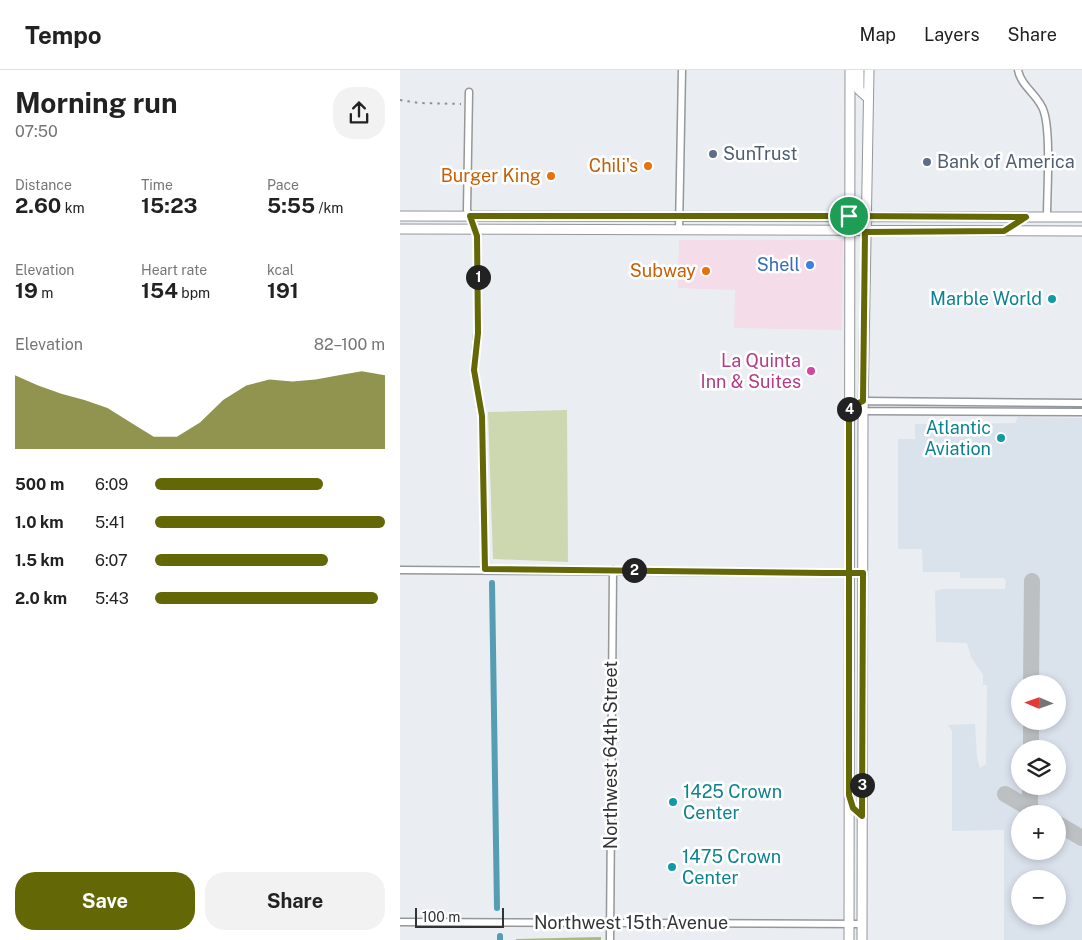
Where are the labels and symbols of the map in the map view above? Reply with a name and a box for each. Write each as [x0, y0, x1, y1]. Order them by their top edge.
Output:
place label: SunTrust [723, 143, 797, 164]
marker: SunTrust [707, 148, 719, 160]
place label: Bank of America [937, 151, 1075, 172]
place label: Chili's [589, 155, 638, 176]
marker: Bank of America [921, 156, 933, 168]
marker: Chili's [642, 160, 654, 172]
place label: Burger King [441, 165, 541, 186]
marker: Burger King [545, 170, 557, 182]
pin [828, 195, 870, 237]
place label: Shell [757, 254, 800, 275]
marker: Shell [804, 259, 816, 271]
place label: Subway [630, 260, 696, 281]
pin: 1 [466, 264, 490, 290]
marker: Subway [700, 265, 712, 277]
place label: Marble World [930, 288, 1042, 309]
marker: Marble World [1046, 293, 1058, 305]
place label: La Quinta Inn & Suites [701, 350, 801, 392]
marker: La Quinta Inn & Suites [805, 365, 817, 377]
pin: 4 [836, 396, 862, 422]
place label: Atlantic Aviation [924, 417, 991, 459]
marker: Atlantic Aviation [995, 432, 1007, 444]
pin: 2 [622, 558, 646, 582]
street label: Northwest 64th Street [600, 661, 621, 849]
north arrow [1011, 675, 1066, 730]
pin: 3 [850, 772, 874, 798]
place label: 1425 Crown Center [683, 781, 782, 823]
marker: 1425 Crown Center [667, 796, 679, 808]
place label: 1475 Crown Center [682, 846, 781, 888]
marker: 1475 Crown Center [666, 861, 678, 873]
scale bar [415, 905, 504, 928]
street label: Northwest 15th Avenue [534, 912, 728, 933]

